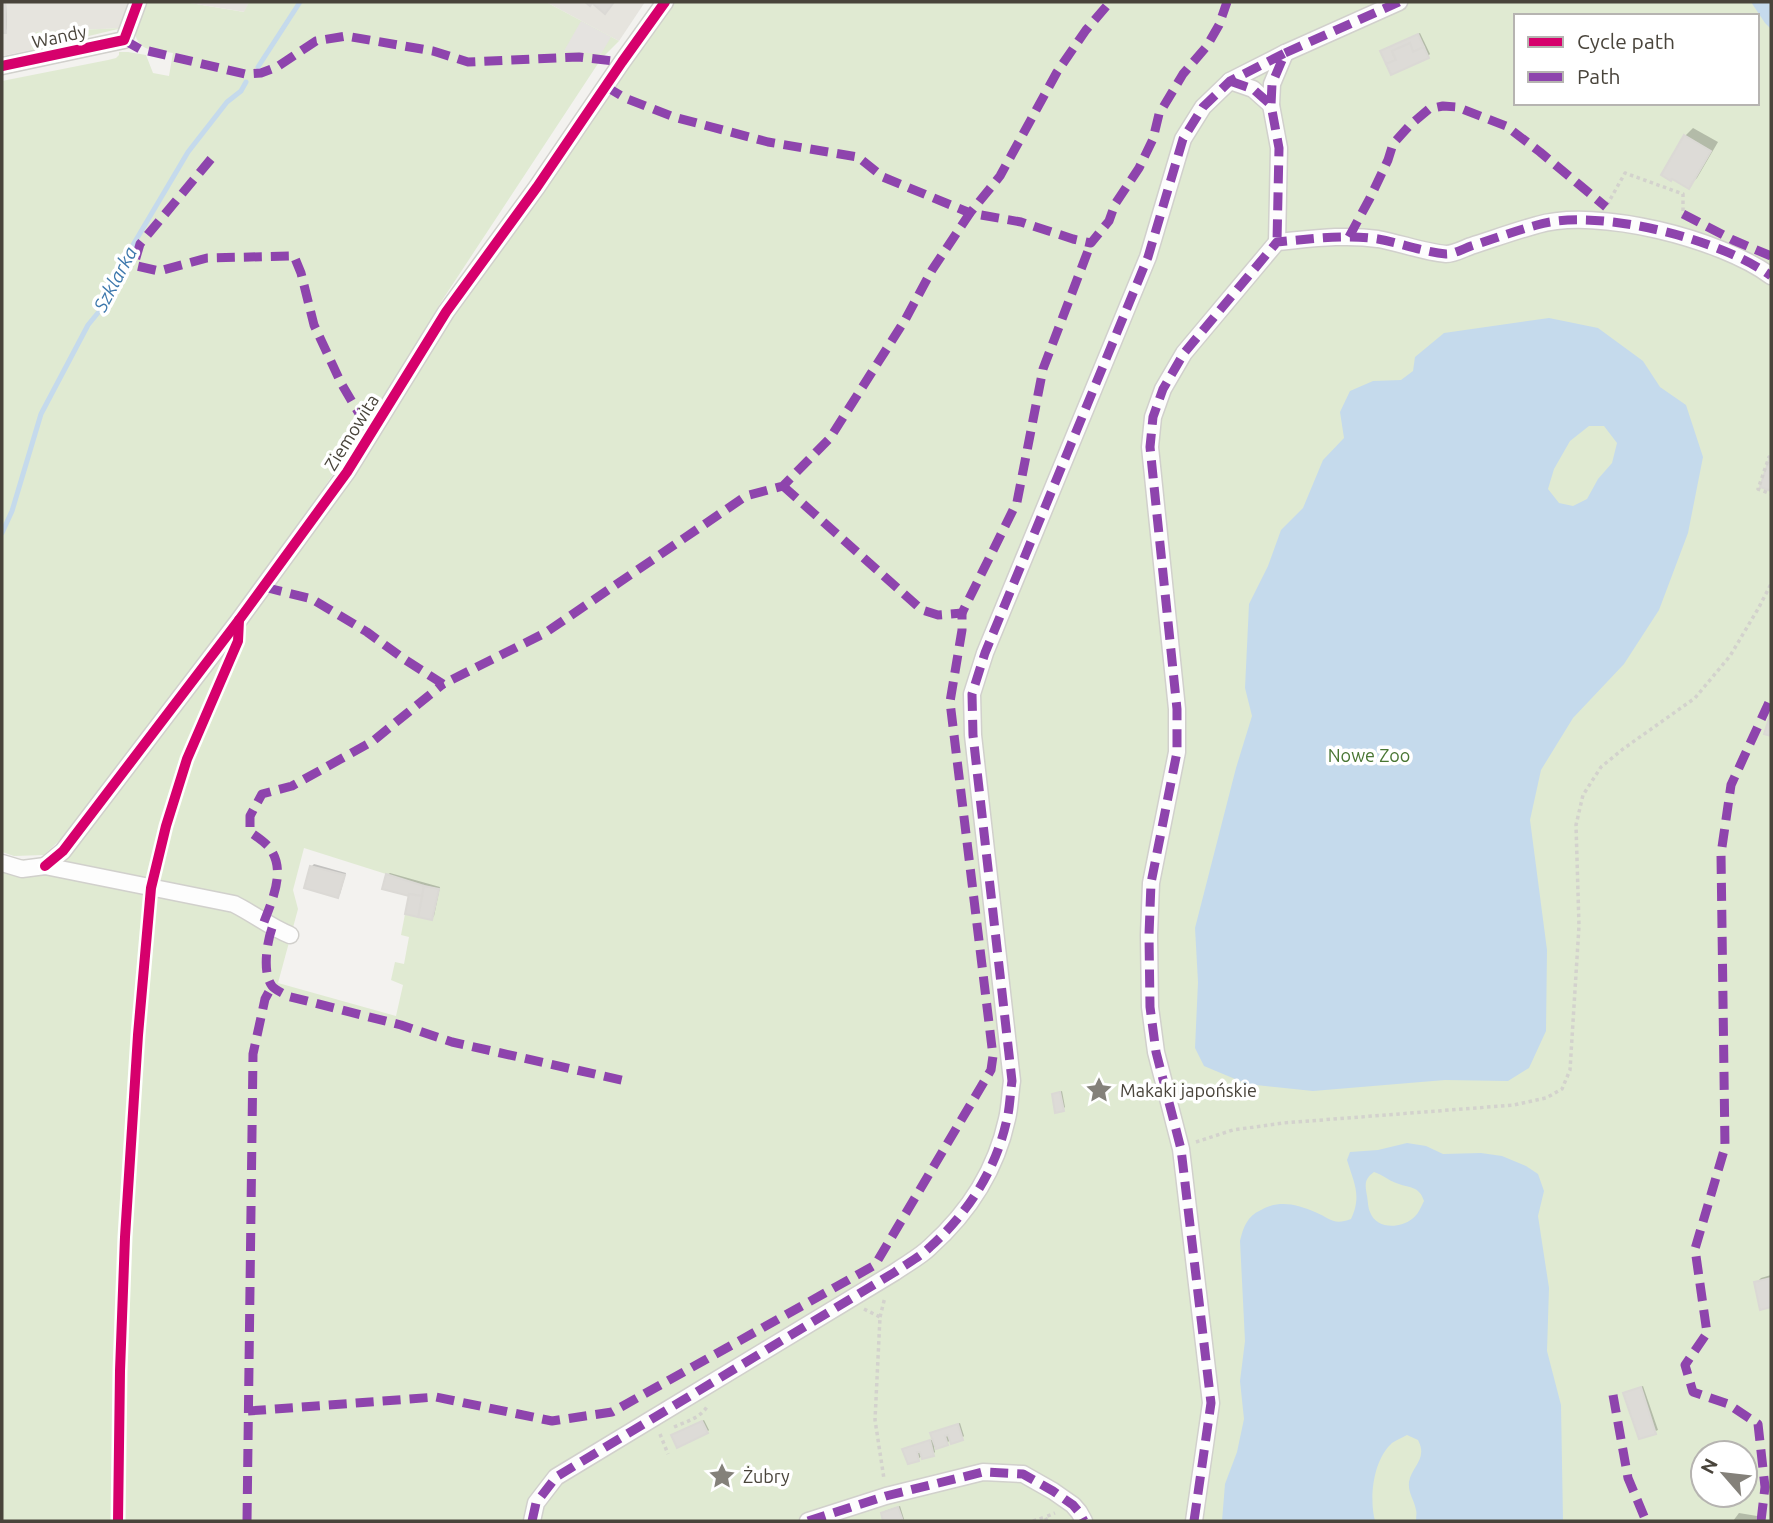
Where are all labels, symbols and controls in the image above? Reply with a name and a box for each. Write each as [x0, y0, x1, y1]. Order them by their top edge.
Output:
legend [1514, 14, 1759, 105]
street label: Wandy [30, 20, 88, 52]
text: Cycle path [1577, 29, 1675, 53]
text: Path [1577, 64, 1620, 88]
water label: Szklarka [88, 243, 141, 316]
street label: Ziemowita [320, 391, 382, 473]
park label: Nowe Zoo [1328, 745, 1410, 765]
place icon: Makaki japońskie [1084, 1075, 1114, 1105]
place label: Makaki japońskie [1120, 1080, 1257, 1100]
north arrow [1689, 1439, 1759, 1509]
text: N [1696, 1455, 1722, 1477]
place icon: Żubry [707, 1461, 737, 1491]
place label: Żubry [743, 1466, 790, 1486]

